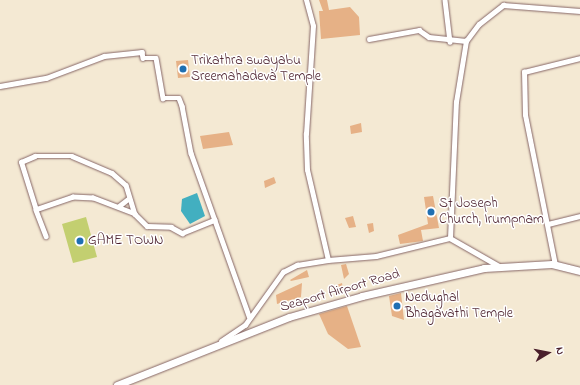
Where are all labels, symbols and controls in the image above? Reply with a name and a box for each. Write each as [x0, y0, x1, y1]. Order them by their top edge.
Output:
place label: Trikathra swayabu Sreemahadeva Temple [191, 53, 321, 86]
marker: Trikathra swayabu Sreemahadeva Temple [178, 64, 188, 74]
place label: St Joseph Church, Irumpnam [439, 196, 544, 228]
marker: St Joseph Church, Irumpnam [426, 207, 436, 217]
place label: GAME TOWN [88, 233, 163, 249]
marker: GAME TOWN [75, 236, 85, 246]
street label: Seaport Airport Road [278, 266, 402, 316]
place label: Nedughal Bhagavathi Temple [405, 290, 513, 322]
marker: Nedughal Bhagavathi Temple [392, 301, 402, 311]
north arrow [528, 333, 568, 373]
text: N [551, 346, 568, 356]

